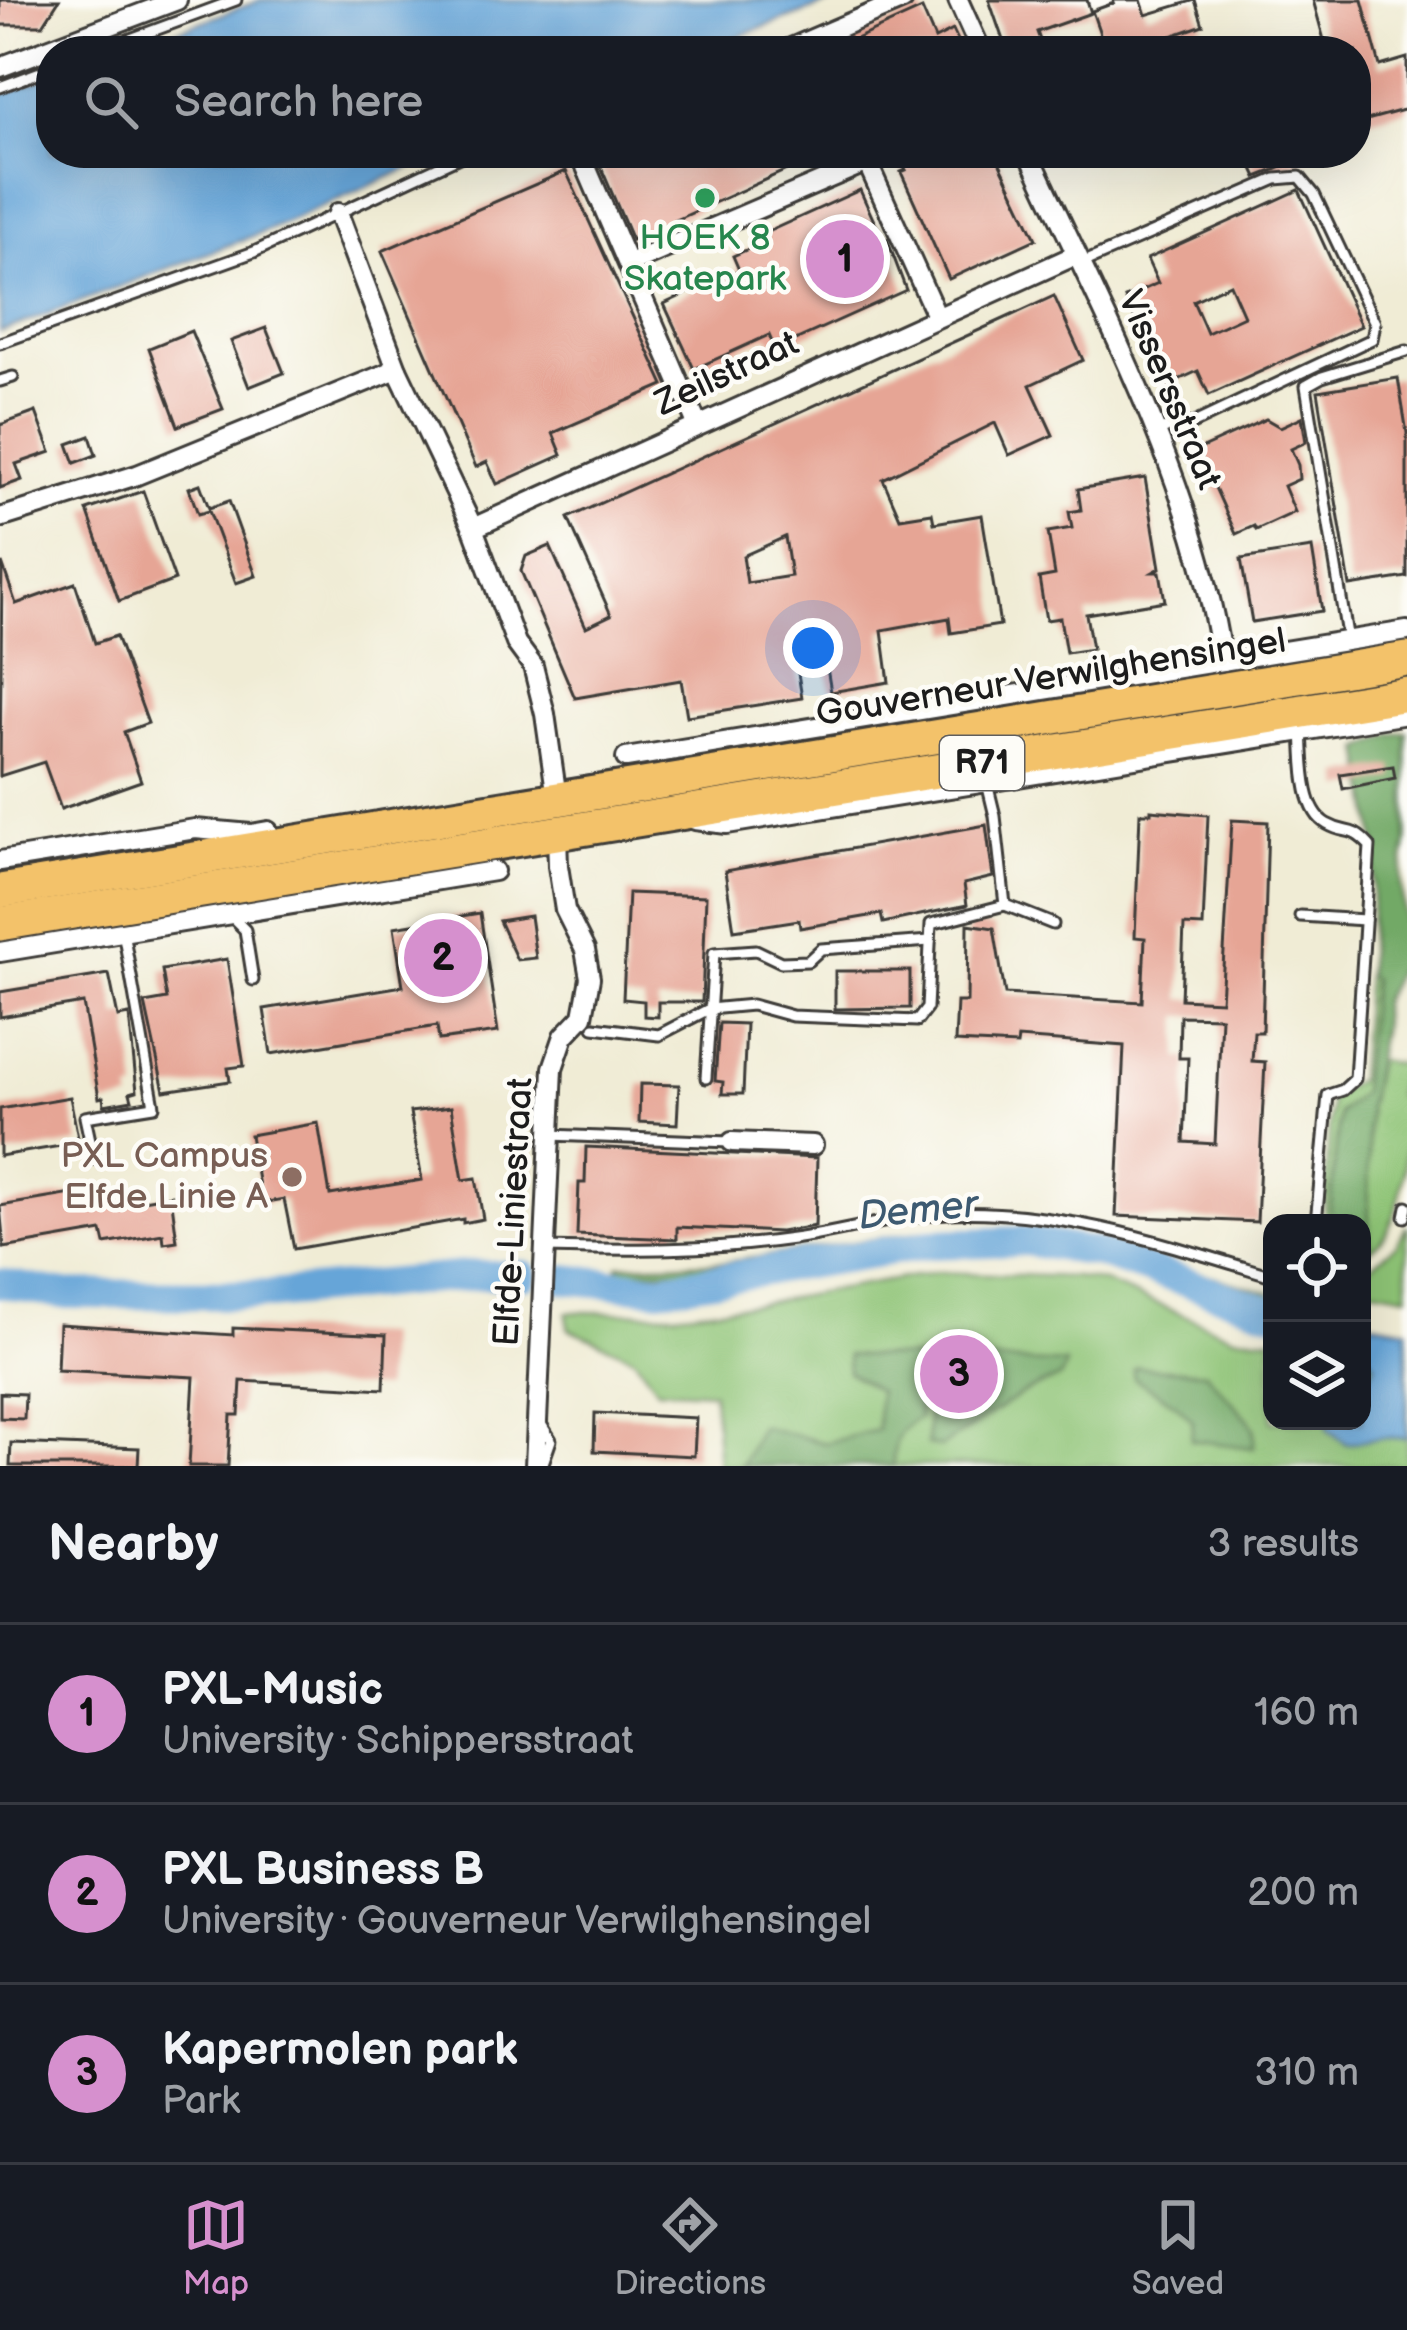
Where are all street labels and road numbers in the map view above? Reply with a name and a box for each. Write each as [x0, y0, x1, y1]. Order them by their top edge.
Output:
street label: Vissersstraat [1108, 284, 1230, 496]
street label: Zeilstraat [648, 322, 805, 426]
street label: Gouverneur Verwilghensingel [813, 620, 1289, 736]
road number: R71 [940, 736, 1024, 790]
street label: Elfde-Liniestraat [485, 1077, 543, 1347]

